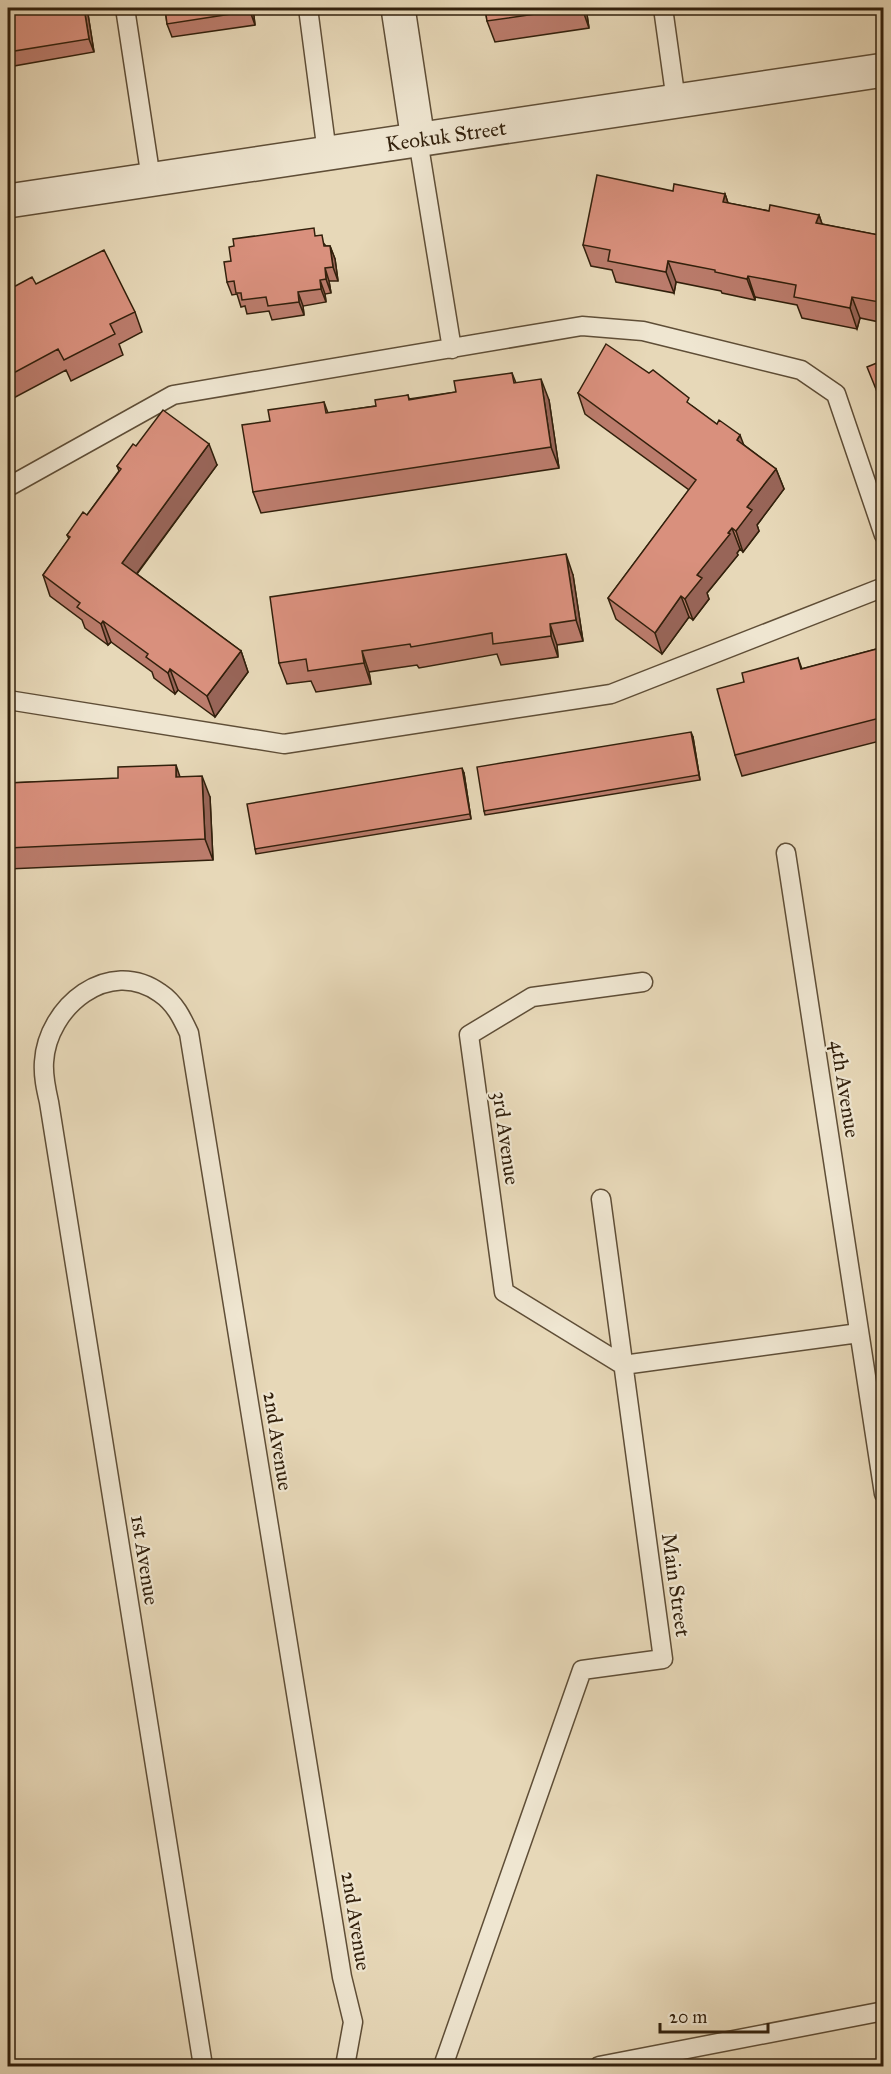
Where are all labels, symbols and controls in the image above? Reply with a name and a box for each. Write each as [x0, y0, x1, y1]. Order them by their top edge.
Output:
street label: Keokuk Street [384, 115, 508, 157]
street label: 4th Avenue [824, 1038, 866, 1140]
street label: 3rd Avenue [487, 1090, 525, 1187]
street label: 2nd Avenue [257, 1390, 299, 1493]
street label: 1st Avenue [125, 1513, 165, 1607]
street label: Main Street [656, 1532, 696, 1639]
street label: 2nd Avenue [335, 1870, 377, 1973]
scale bar [660, 1996, 768, 2034]
text: 20 m [669, 2006, 707, 2028]

